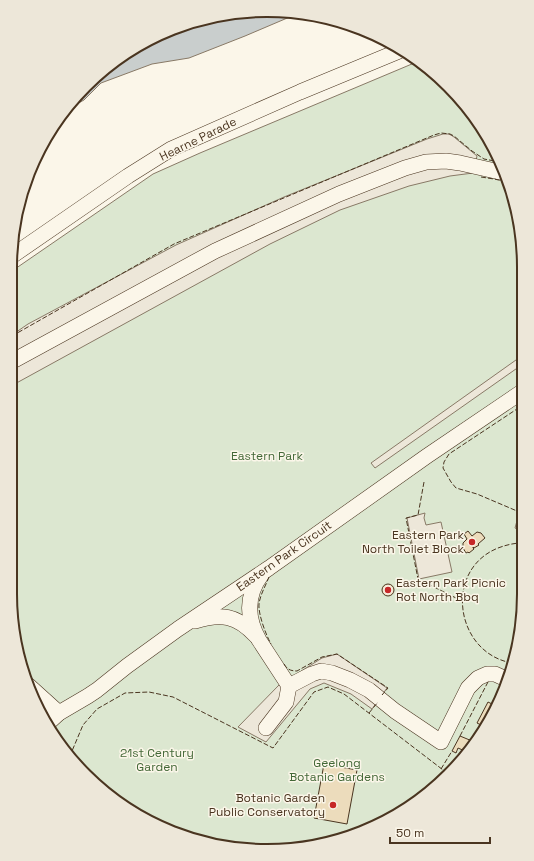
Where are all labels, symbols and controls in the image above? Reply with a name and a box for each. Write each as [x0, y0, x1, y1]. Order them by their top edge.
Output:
street label: Hearne Parade [157, 113, 239, 165]
park label: Eastern Park [231, 448, 304, 464]
street label: Eastern Park Circuit [233, 517, 335, 595]
place label: Eastern Park North Toilet Block [362, 527, 465, 557]
marker: Eastern Park North Toilet Block [467, 537, 477, 547]
place label: Eastern Park Picnic Rot North Bbq [396, 575, 506, 605]
marker: Eastern Park Picnic Rot North Bbq [383, 585, 393, 595]
park label: 21st Century Garden [120, 745, 194, 775]
park label: Geelong Botanic Gardens [289, 755, 385, 785]
place label: Botanic Garden Public Conservatory [209, 790, 325, 820]
marker: Botanic Garden Public Conservatory [328, 800, 338, 810]
scale bar [390, 819, 490, 845]
text: 50 m [396, 825, 424, 841]

